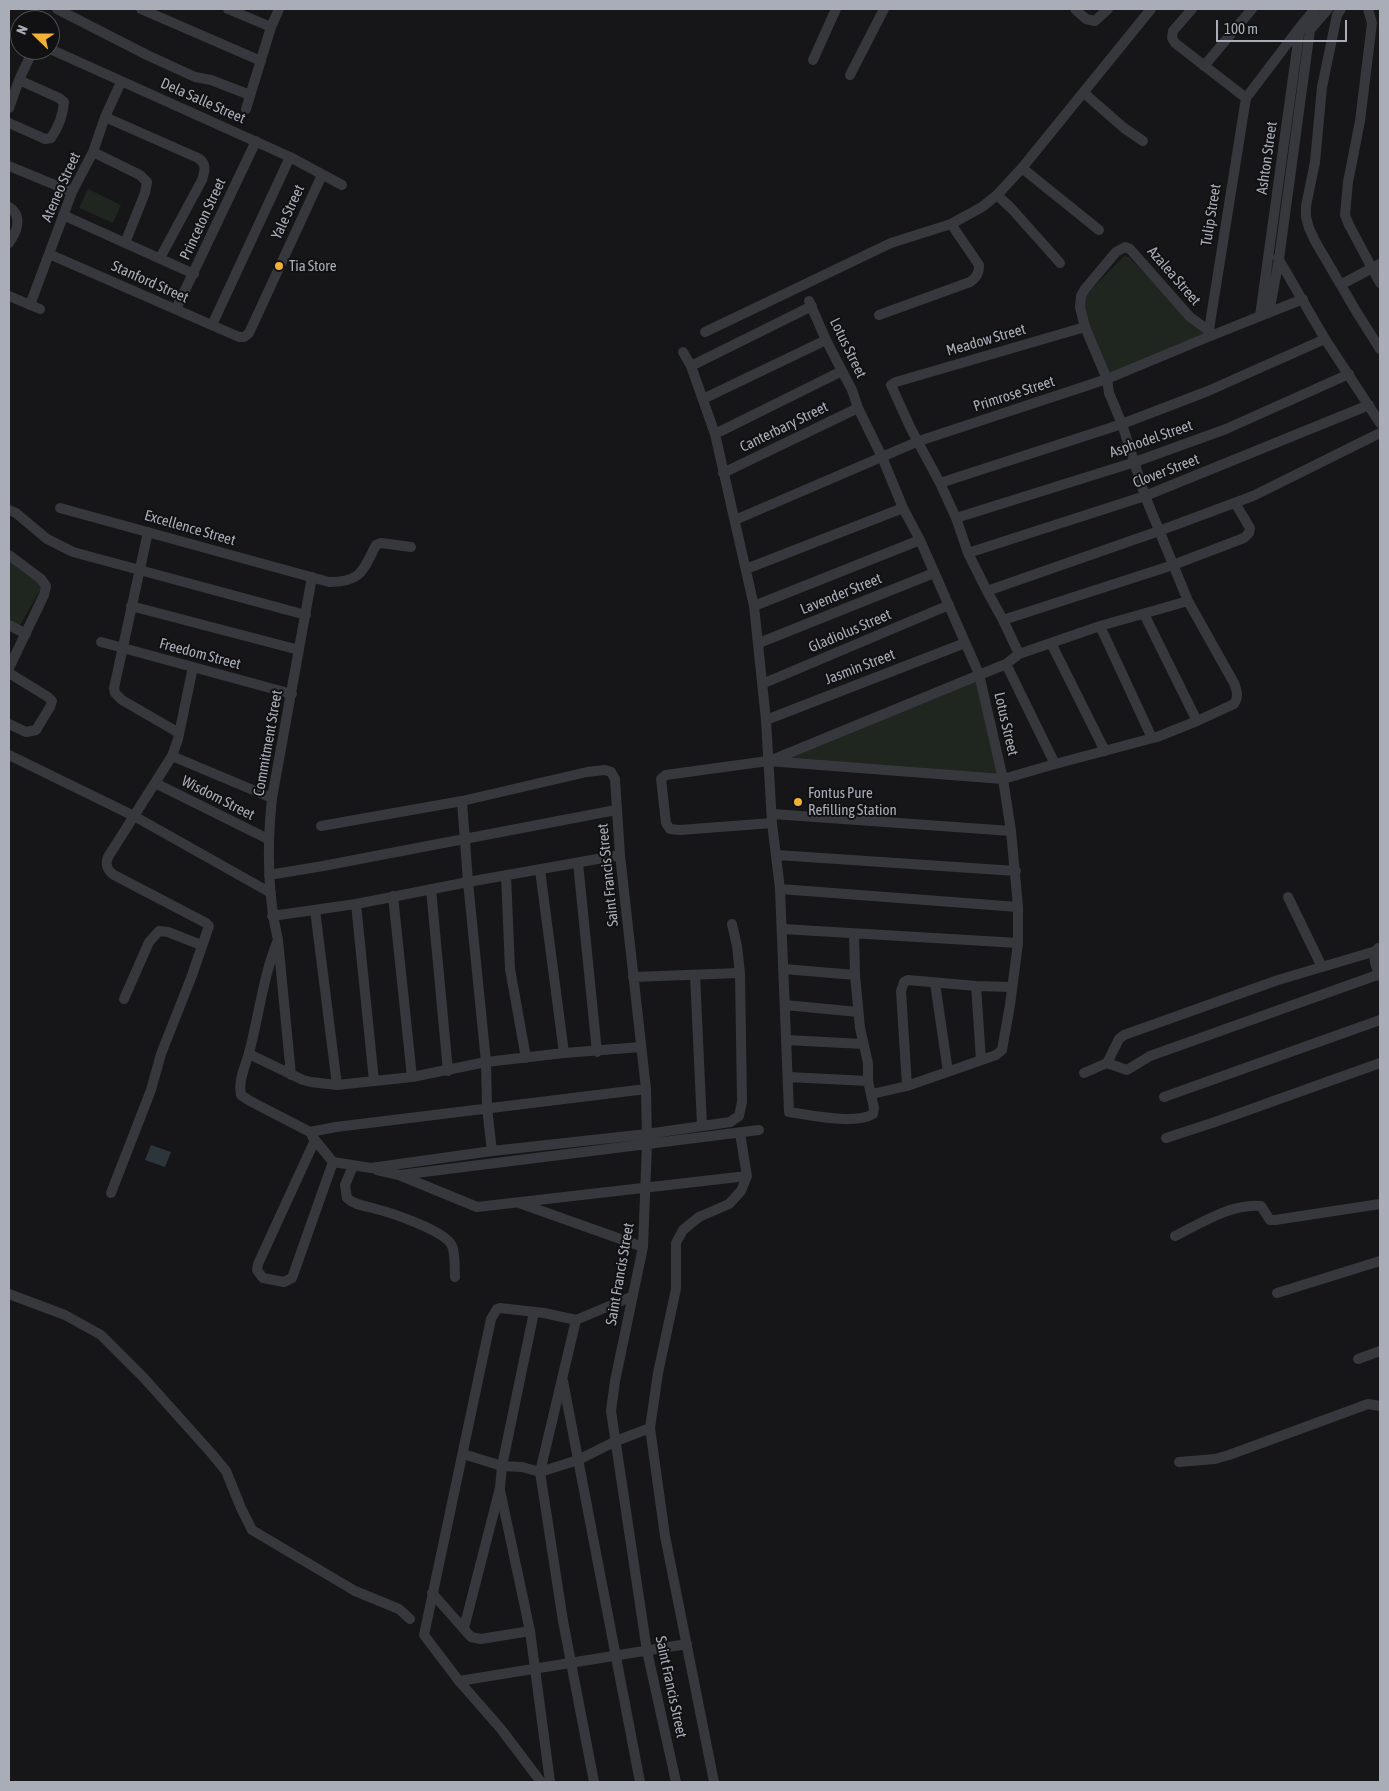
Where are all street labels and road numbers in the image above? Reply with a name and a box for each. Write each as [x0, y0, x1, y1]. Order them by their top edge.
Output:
street label: Dela Salle Street [158, 74, 248, 128]
street label: Ashton Street [1253, 120, 1281, 196]
street label: Ateneo Street [38, 149, 84, 225]
street label: Princeton Street [176, 175, 230, 263]
street label: Yale Street [268, 182, 308, 242]
street label: Tulip Street [1197, 183, 1225, 247]
street label: Azalea Street [1143, 243, 1205, 309]
street label: Stanford Street [109, 257, 191, 307]
street label: Lotus Street [826, 315, 870, 381]
street label: Meadow Street [944, 320, 1028, 360]
street label: Primrose Street [971, 372, 1057, 416]
street label: Canterbary Street [737, 398, 831, 456]
street label: Asphodel Street [1107, 416, 1195, 462]
street label: Clover Street [1130, 450, 1202, 492]
street label: Excellence Street [142, 506, 238, 550]
street label: Lavender Street [798, 570, 884, 618]
street label: Gladiolus Street [806, 606, 894, 656]
street label: Freedom Street [157, 634, 243, 674]
street label: Jasmin Street [822, 645, 898, 689]
street label: Commitment Street [250, 689, 286, 797]
street label: Lotus Street [990, 690, 1022, 758]
street label: Wisdom Street [178, 772, 258, 824]
street label: Saint Francis Street [594, 822, 622, 928]
street label: Saint Francis Street [602, 1221, 638, 1327]
street label: Saint Francis Street [651, 1634, 691, 1740]

